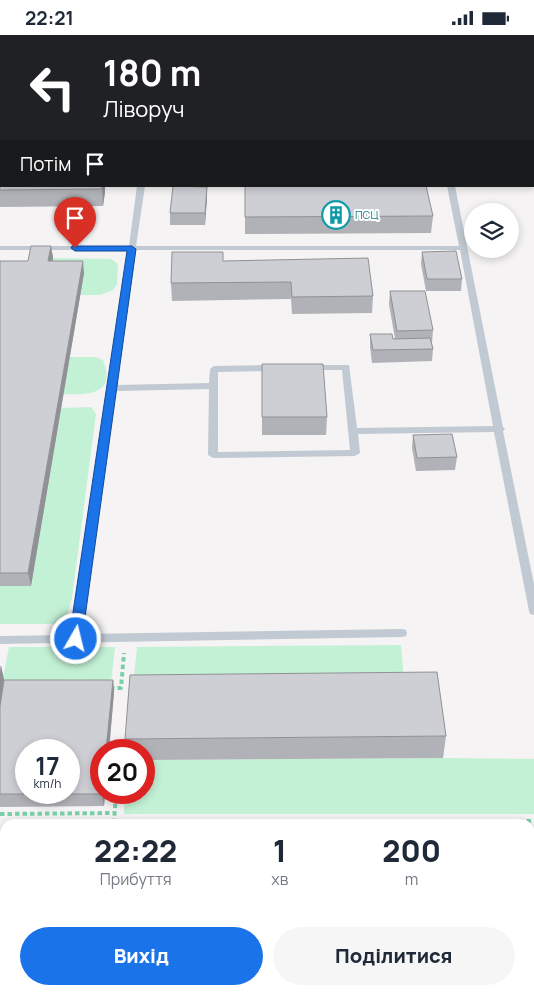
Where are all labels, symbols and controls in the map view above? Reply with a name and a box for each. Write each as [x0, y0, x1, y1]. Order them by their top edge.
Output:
text: 22:21 [25, 5, 74, 31]
text: 180 m [103, 49, 201, 97]
icon: left [20, 55, 85, 120]
text: Ліворуч [103, 94, 184, 124]
icon: arrive [81, 150, 109, 178]
text: Потім [20, 151, 71, 177]
pin [54, 197, 96, 248]
building icon: ПСЦ [321, 200, 351, 230]
map controls [464, 203, 519, 258]
button: layers [464, 203, 519, 258]
icon: arrive [61, 204, 89, 232]
place label: ПСЦ [355, 207, 378, 222]
position arrow [49, 612, 101, 664]
speed limit sign: 20 [90, 739, 155, 804]
text: 17 [35, 748, 60, 783]
text: km/h [34, 775, 61, 792]
text: 22:22 [94, 830, 177, 871]
text: 1 [273, 830, 287, 871]
text: 200 [382, 830, 441, 871]
text: Прибуття [100, 868, 172, 890]
text: хв [271, 868, 288, 890]
text: m [405, 868, 418, 890]
button: Вихід [20, 927, 263, 985]
button: Поділитися [273, 927, 515, 985]

